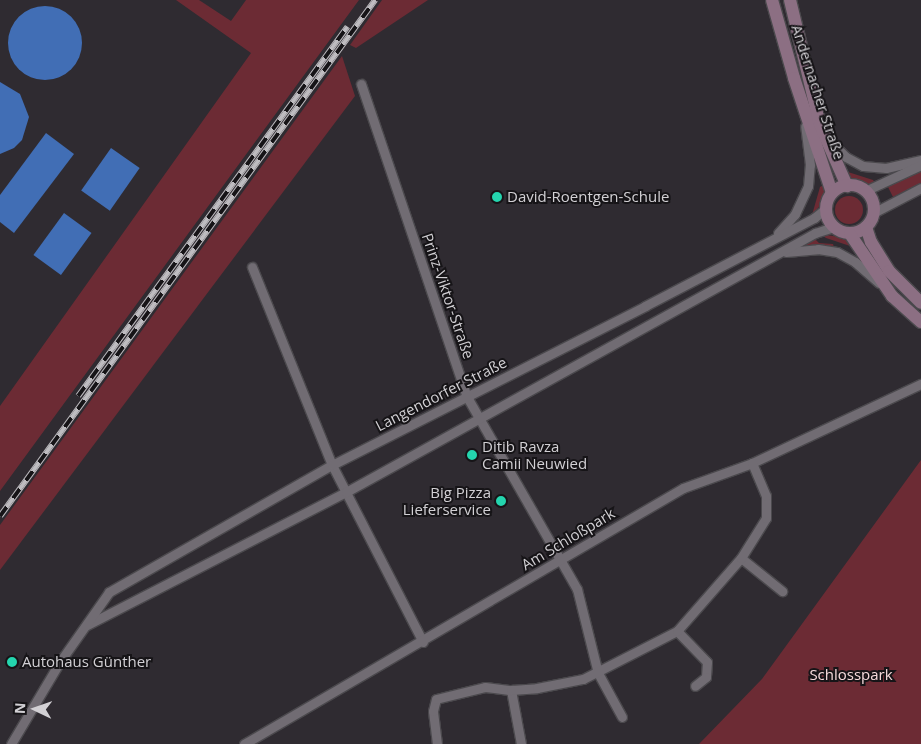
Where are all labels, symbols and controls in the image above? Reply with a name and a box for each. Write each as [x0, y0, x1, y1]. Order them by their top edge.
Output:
street label: Andernacher Straße [788, 22, 848, 162]
place label: David-Roentgen-Schule [507, 188, 669, 206]
marker: David-Roentgen-Schule [491, 191, 503, 203]
street label: Prinz-Viktor-Straße [418, 231, 478, 361]
street label: Langendorfer Straße [372, 353, 510, 435]
place label: Ditib Ravza Camii Neuwied [482, 437, 587, 472]
marker: Ditib Ravza Camii Neuwied [466, 449, 478, 461]
place label: Big Pizza Lieferservice [403, 483, 491, 518]
marker: Big Pizza Lieferservice [495, 495, 507, 507]
street label: Am Schloßpark [518, 504, 618, 574]
place label: Autohaus Günther [22, 653, 151, 671]
marker: Autohaus Günther [6, 656, 18, 668]
park label: Schlosspark [809, 666, 893, 684]
north arrow [10, 684, 60, 734]
text: N [10, 702, 29, 714]

